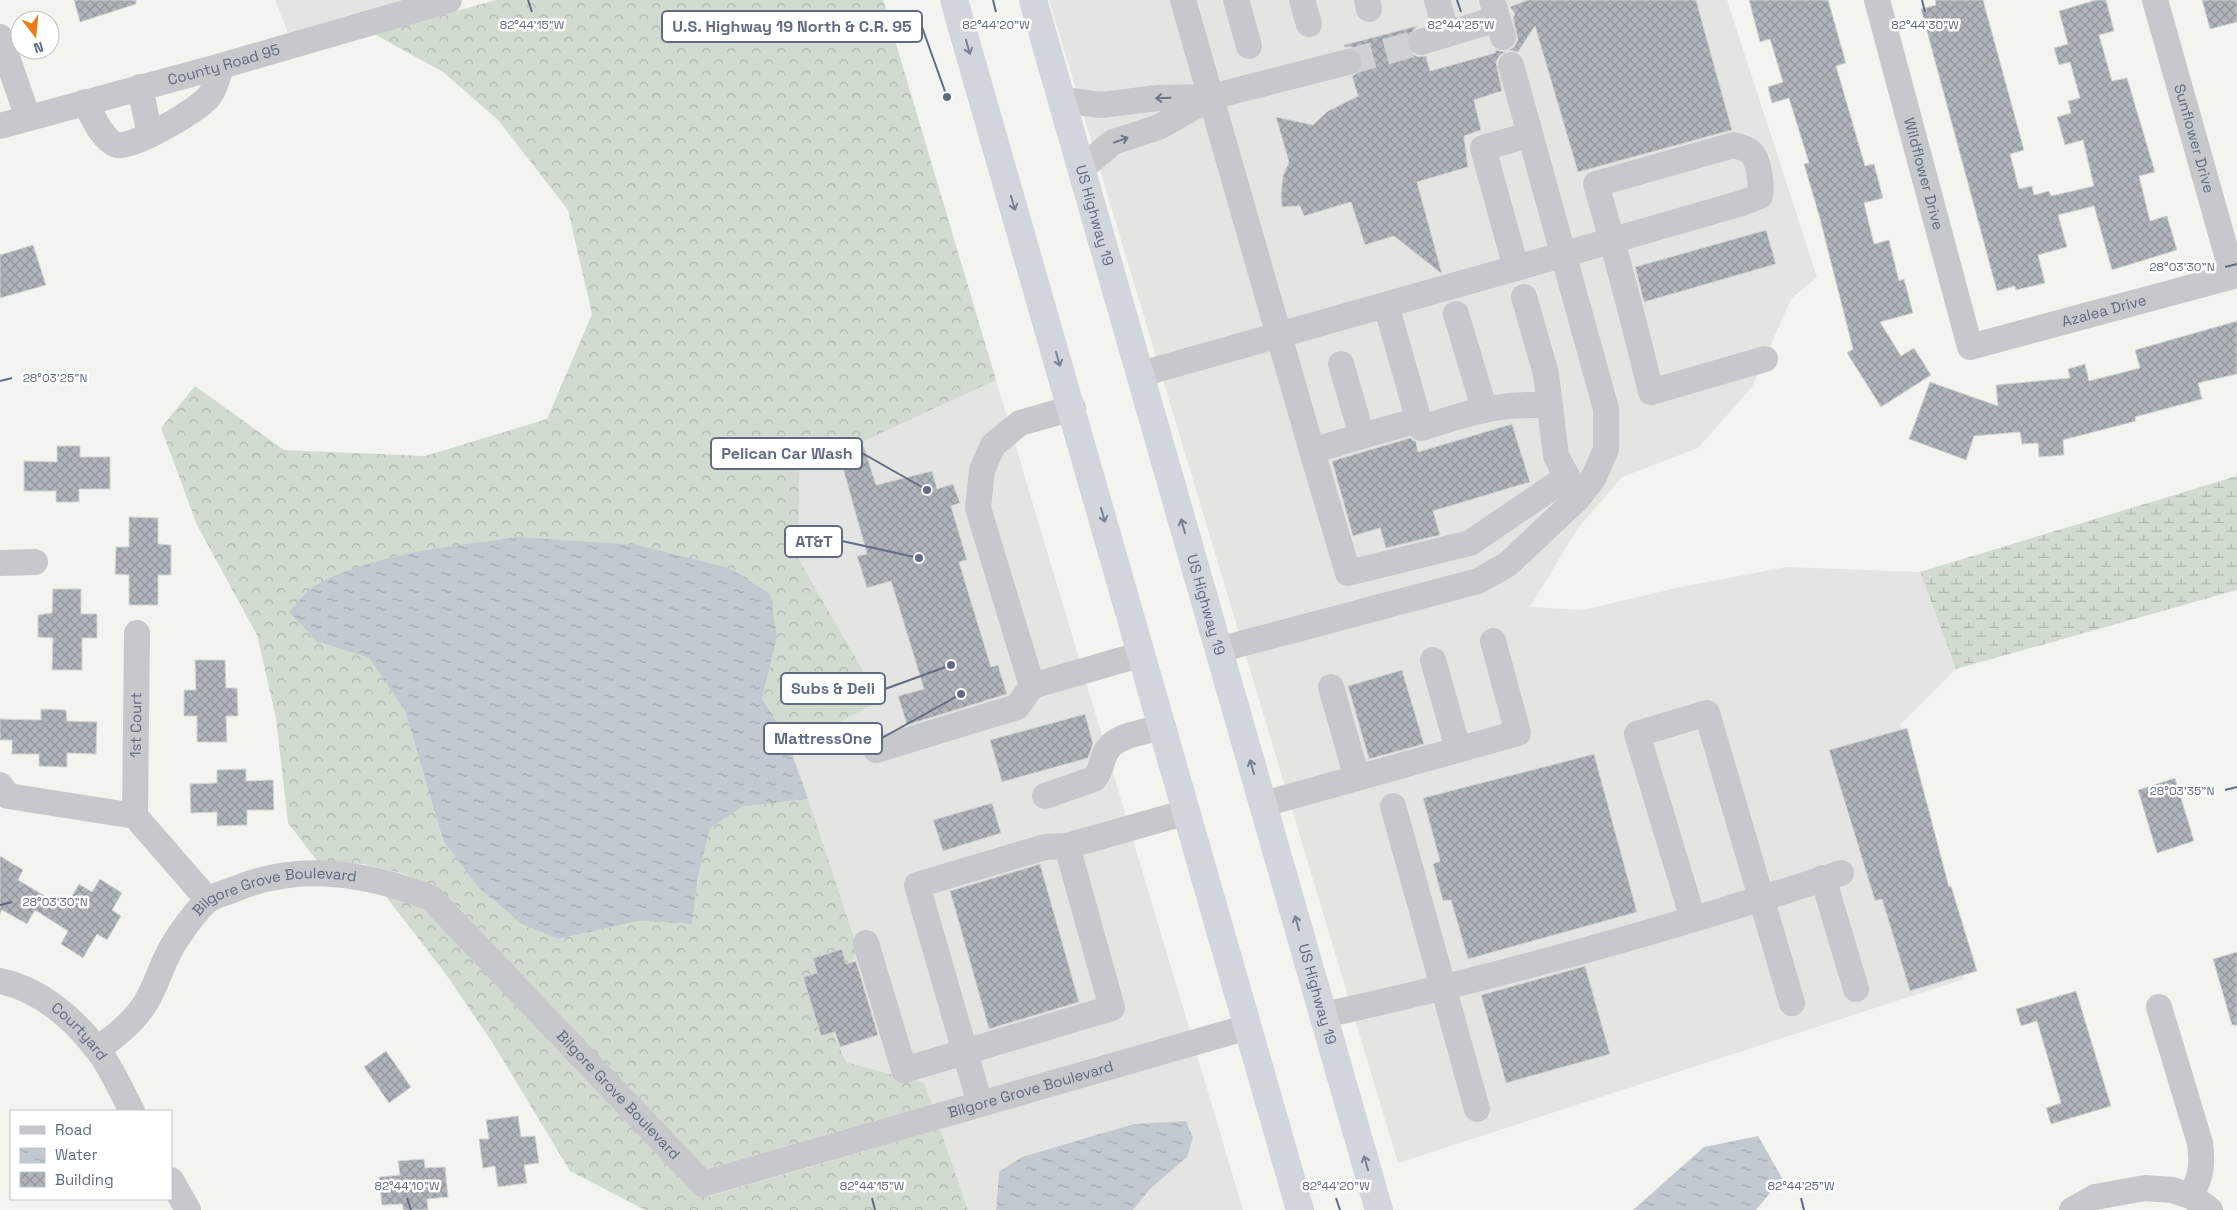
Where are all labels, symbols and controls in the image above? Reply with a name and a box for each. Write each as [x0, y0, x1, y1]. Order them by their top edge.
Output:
north arrow [10, 10, 60, 60]
callout: U.S. Highway 19 North & C.R. 95 [662, 11, 922, 42]
text: U.S. Highway 19 North & C.R. 95 [672, 16, 912, 37]
text: 82°44'15"W [500, 17, 565, 33]
text: 82°44'20"W [962, 17, 1030, 33]
text: 82°44'25"W [1428, 17, 1495, 33]
text: 82°44'30"W [1891, 17, 1959, 33]
text: N [32, 38, 46, 57]
one-way arrow [964, 38, 973, 54]
street label: County Road 95 [165, 39, 282, 89]
street label: Sunflower Drive [2170, 82, 2219, 195]
one-way arrow [1155, 93, 1171, 103]
street label: Wildflower Drive [1900, 115, 1948, 232]
one-way arrow [1112, 135, 1128, 144]
street label: US Highway 19 [1072, 163, 1119, 268]
one-way arrow [1009, 194, 1019, 210]
text: 28°03'30"N [2149, 259, 2215, 275]
street label: Azalea Drive [2059, 290, 2148, 331]
one-way arrow [1054, 351, 1064, 367]
text: 28°03'25"N [23, 370, 87, 386]
callout: Pelican Car Wash [711, 438, 862, 469]
text: Pelican Car Wash [721, 443, 853, 464]
one-way arrow [1099, 507, 1108, 523]
one-way arrow [1178, 519, 1188, 535]
callout: AT&T [785, 526, 842, 557]
text: AT&T [795, 531, 833, 552]
street label: US Highway 19 [1183, 552, 1230, 657]
callout: Subs & Deli [781, 673, 885, 704]
text: Subs & Deli [791, 678, 875, 699]
street label: 1st Court [126, 692, 145, 758]
callout: MattressOne [764, 723, 882, 754]
text: MattressOne [774, 728, 872, 749]
one-way arrow [1247, 759, 1257, 775]
text: 28°03'35"N [2150, 783, 2214, 799]
street label: Bilgore Grove Boulevard [188, 863, 358, 919]
text: 28°03'30"N [22, 894, 88, 910]
one-way arrow [1292, 915, 1302, 931]
street label: US Highway 19 [1294, 941, 1341, 1047]
street label: Courtyard [48, 998, 112, 1064]
street label: Bilgore Grove Boulevard [553, 1026, 685, 1163]
street label: Bilgore Grove Boulevard [946, 1056, 1116, 1122]
legend [10, 1110, 172, 1200]
text: Road [55, 1120, 92, 1139]
text: Water [55, 1145, 98, 1164]
one-way arrow [1360, 1156, 1370, 1172]
text: Building [55, 1170, 114, 1189]
text: 82°44'10"W [374, 1178, 440, 1194]
text: 82°44'15"W [840, 1178, 905, 1194]
text: 82°44'20"W [1302, 1178, 1370, 1194]
text: 82°44'25"W [1768, 1178, 1835, 1194]

